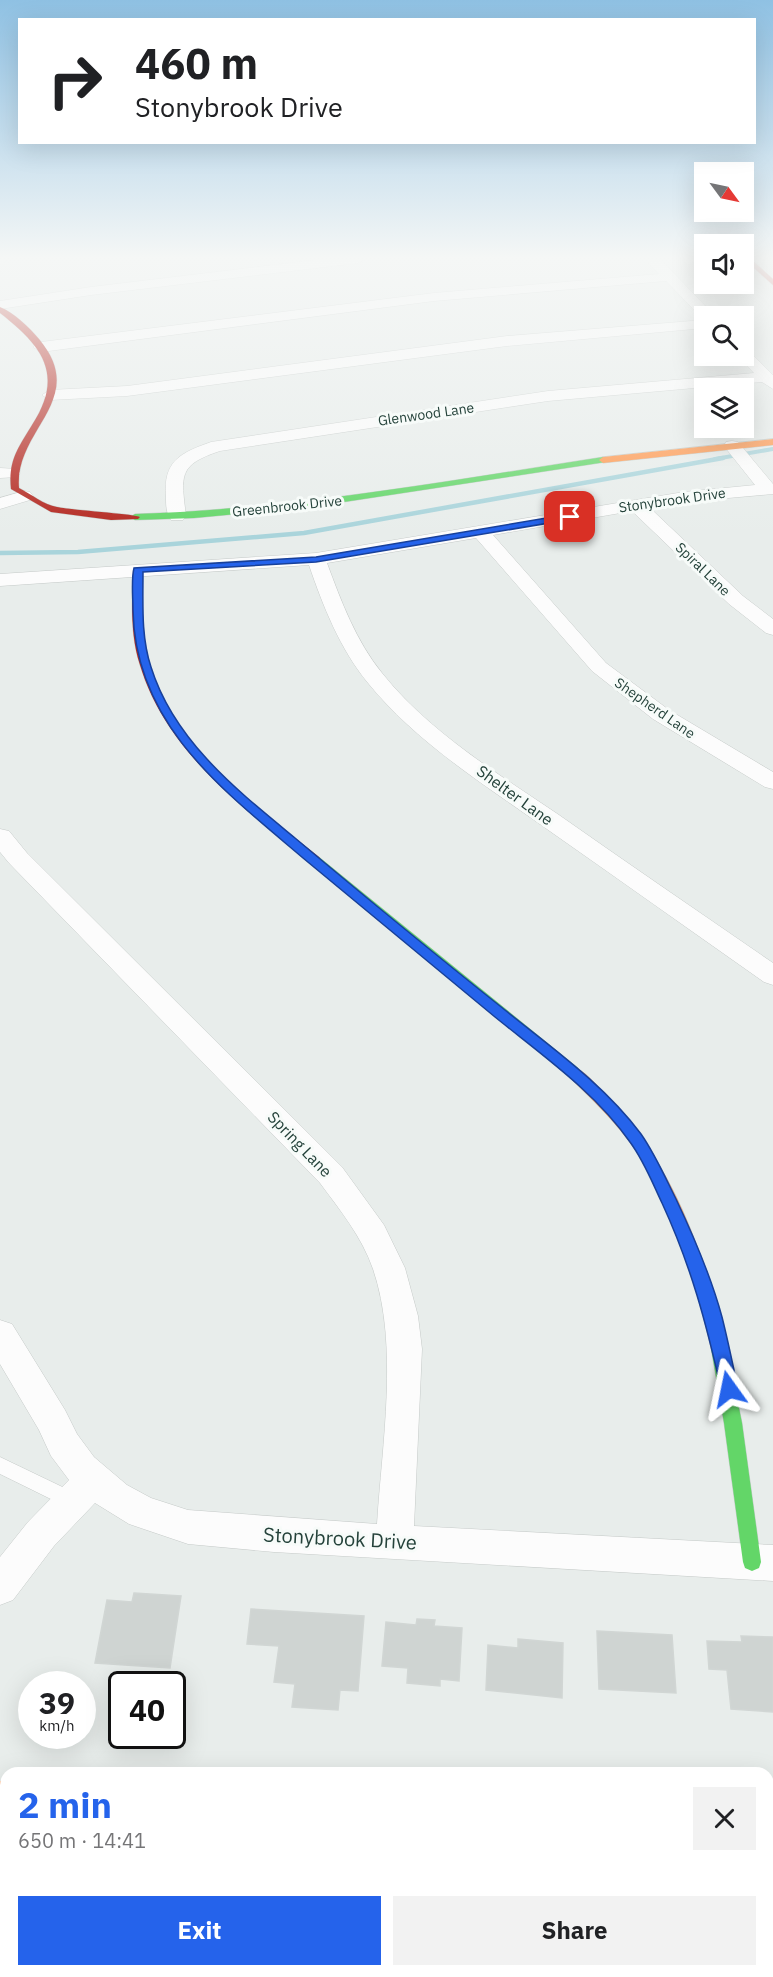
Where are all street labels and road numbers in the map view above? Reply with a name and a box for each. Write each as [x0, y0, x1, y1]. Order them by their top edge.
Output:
street label: Glenwood Lane [377, 398, 476, 430]
street label: Stonybrook Drive [617, 484, 727, 516]
street label: Greenbrook Drive [231, 491, 343, 521]
street label: Spiral Lane [672, 538, 734, 600]
street label: Shepherd Lane [611, 674, 699, 743]
street label: Shelter Lane [473, 761, 557, 830]
street label: Spring Lane [264, 1107, 337, 1181]
street label: Stonybrook Drive [262, 1520, 418, 1556]

